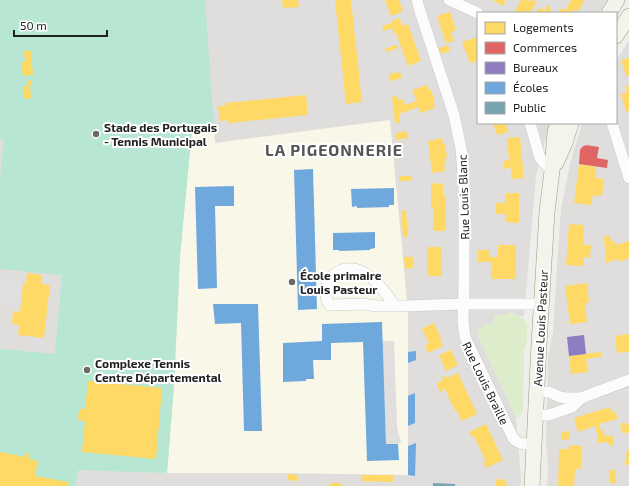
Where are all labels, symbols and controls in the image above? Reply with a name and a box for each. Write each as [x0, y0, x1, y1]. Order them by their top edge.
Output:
scale bar [14, 12, 107, 38]
legend [477, 12, 617, 124]
text: 50 m [20, 18, 47, 32]
text: Logements [513, 20, 574, 34]
text: Commerces [513, 40, 577, 54]
text: Bureaux [513, 60, 559, 74]
text: Écoles [513, 80, 548, 94]
text: Public [513, 100, 546, 114]
place label: Stade des Portugais - Tennis Municipal [104, 120, 217, 148]
marker: Stade des Portugais - Tennis Municipal [91, 129, 101, 139]
district label: LA PIGEONNERIE [265, 140, 403, 159]
street label: Rue Louis Blanc [455, 154, 471, 240]
place label: École primaire Louis Pasteur [300, 268, 382, 296]
street label: Avenue Louis Pasteur [530, 269, 550, 387]
marker: École primaire Louis Pasteur [287, 277, 297, 287]
street label: Rue Louis Braille [460, 339, 512, 427]
place label: Complexe Tennis Centre Départemental [95, 356, 221, 384]
marker: Complexe Tennis Centre Départemental [82, 365, 92, 375]

